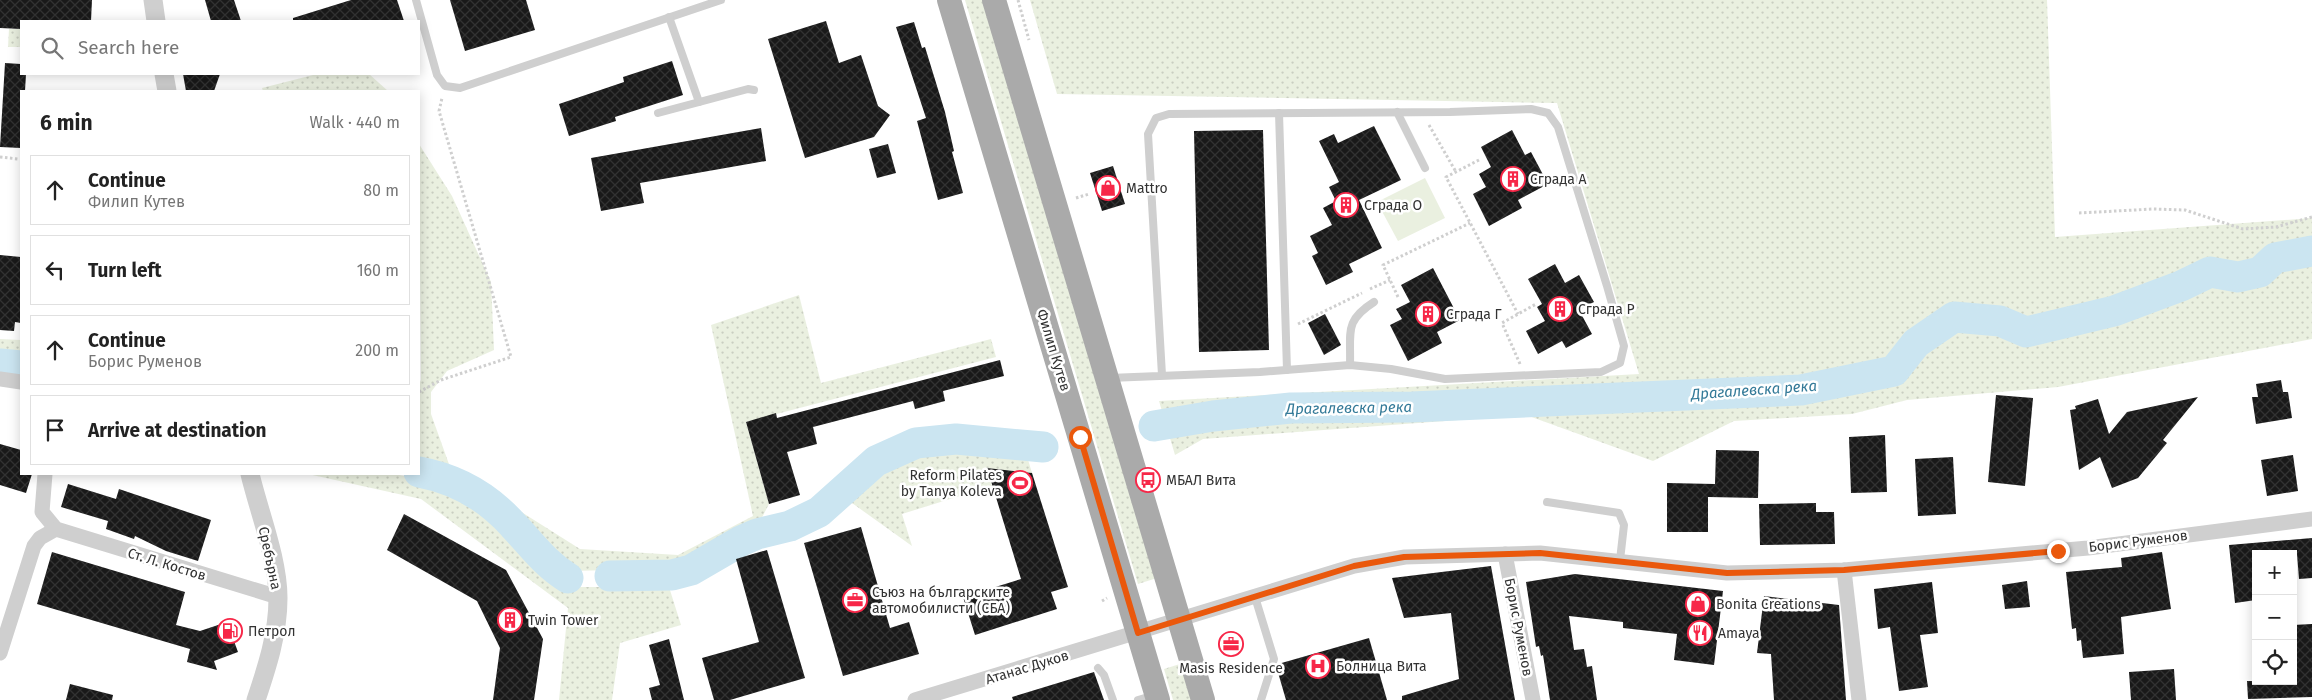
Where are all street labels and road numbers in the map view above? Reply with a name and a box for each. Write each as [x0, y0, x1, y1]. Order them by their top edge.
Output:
street label: Филип Кутев [1033, 307, 1074, 393]
street label: Сребърна [255, 525, 284, 591]
street label: Борис Руменов [2088, 527, 2189, 556]
street label: Ст. Л. Костов [126, 545, 208, 584]
street label: Борис Руменов [1501, 577, 1536, 678]
street label: Атанас Дуков [983, 647, 1071, 688]

